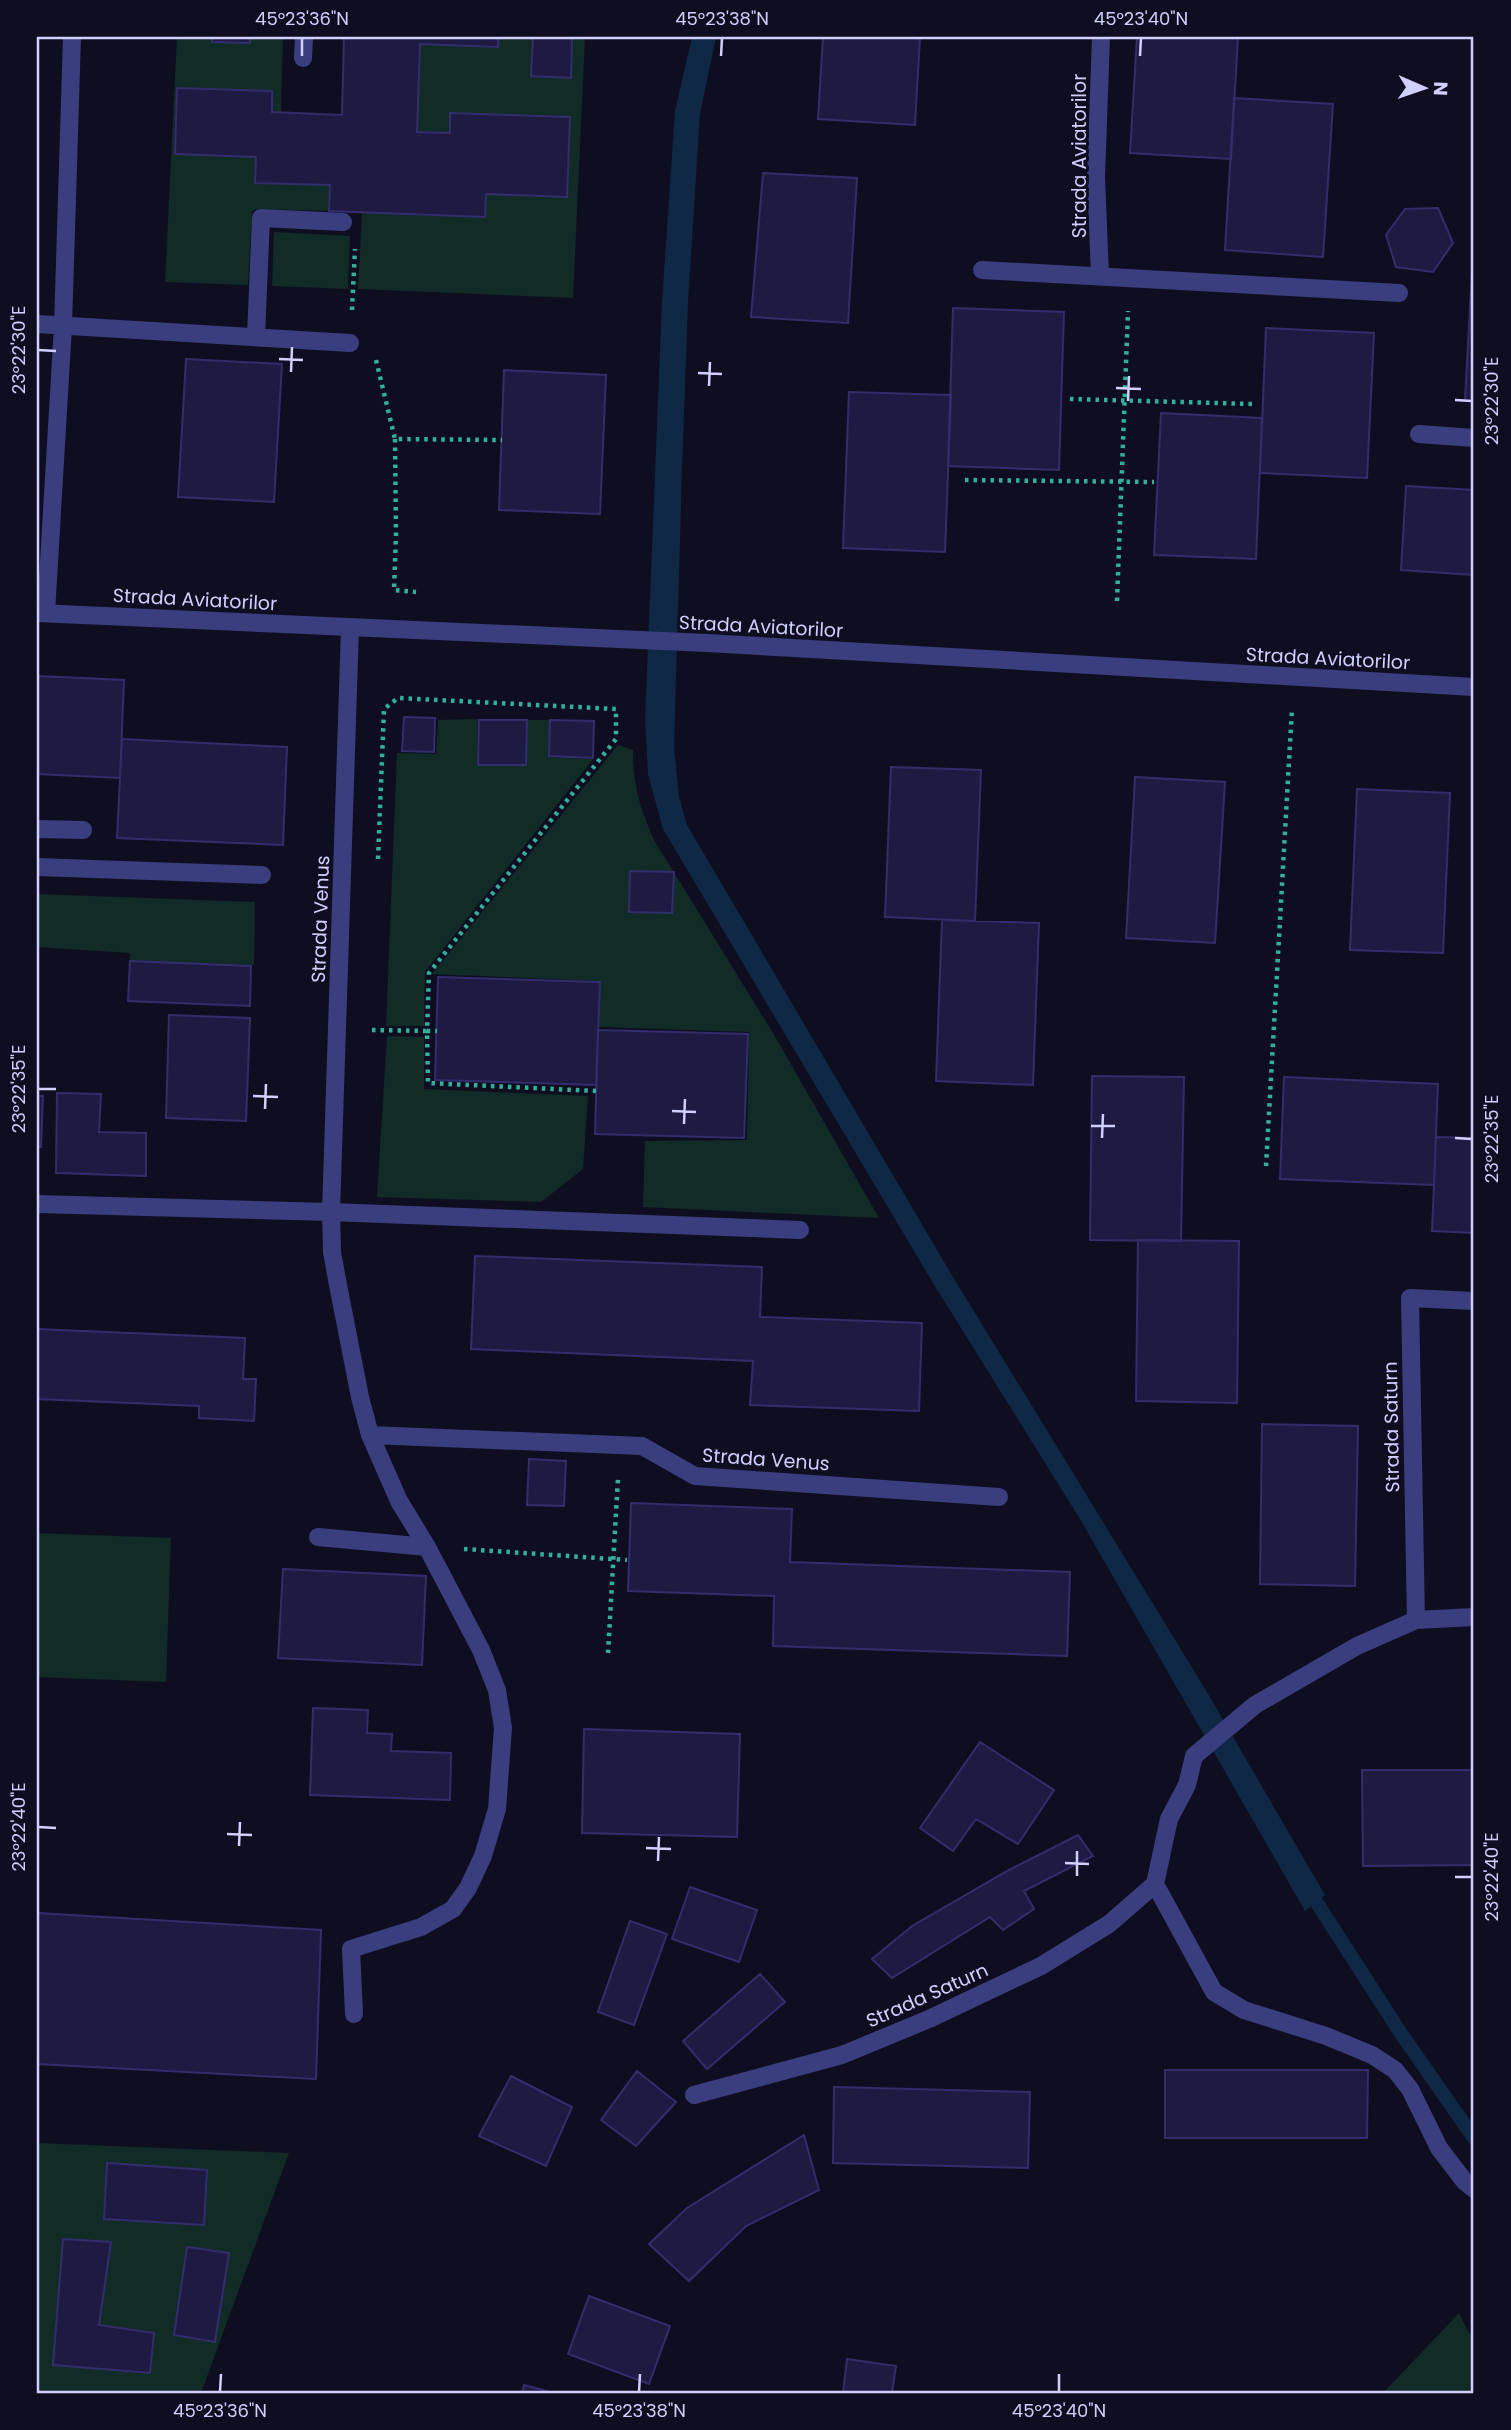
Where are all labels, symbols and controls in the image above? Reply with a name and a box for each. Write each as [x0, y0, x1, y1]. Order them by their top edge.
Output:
text: 45°23'36"N [255, 6, 349, 31]
text: 45°23'38"N [675, 6, 769, 31]
text: 45°23'40"N [1094, 6, 1188, 31]
north arrow [1388, 52, 1458, 122]
street label: Strada Aviatorilor [1066, 74, 1093, 238]
text: N [1427, 81, 1454, 96]
text: 23°22'30"E [6, 306, 31, 394]
text: 23°22'30"E [1479, 357, 1504, 445]
street label: Strada Aviatorilor [112, 582, 278, 617]
street label: Strada Aviatorilor [678, 609, 844, 644]
street label: Strada Aviatorilor [1245, 641, 1411, 676]
street label: Strada Venus [305, 855, 336, 983]
text: 23°22'35"E [6, 1045, 31, 1133]
text: 23°22'35"E [1479, 1095, 1504, 1183]
street label: Strada Saturn [1377, 1361, 1406, 1493]
street label: Strada Venus [701, 1442, 831, 1477]
text: 23°22'40"E [6, 1782, 31, 1872]
text: 23°22'40"E [1479, 1832, 1504, 1922]
street label: Strada Saturn [862, 1956, 993, 2034]
text: 45°23'36"N [173, 2398, 267, 2423]
text: 45°23'38"N [592, 2398, 686, 2423]
text: 45°23'40"N [1012, 2398, 1106, 2423]

